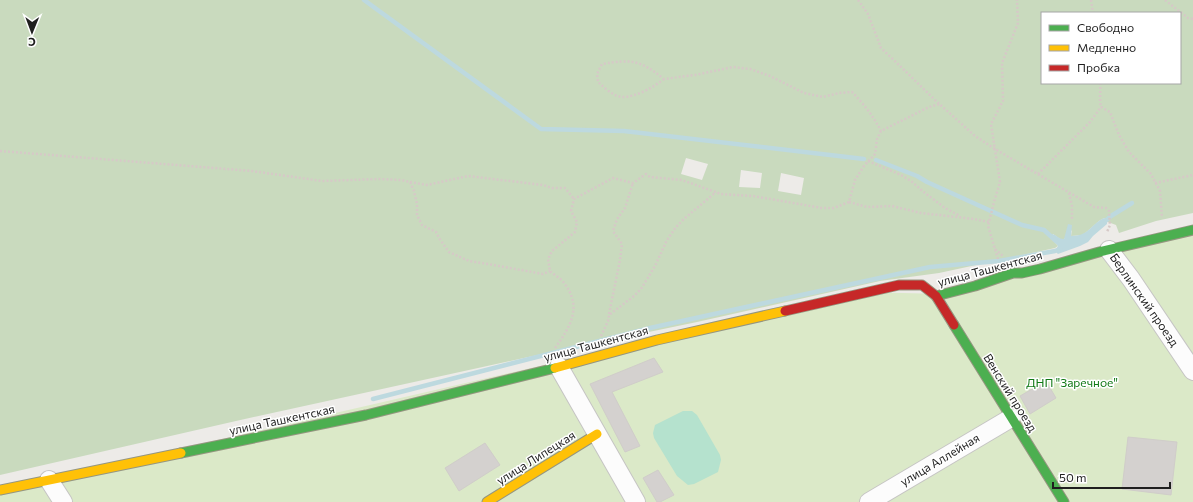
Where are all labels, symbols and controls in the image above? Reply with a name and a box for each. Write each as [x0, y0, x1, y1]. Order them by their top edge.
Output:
north arrow [12, 12, 52, 52]
legend [1041, 12, 1181, 84]
text: Свободно [1077, 20, 1134, 34]
text: С [27, 36, 36, 49]
text: Медленно [1077, 40, 1136, 54]
text: Пробка [1077, 60, 1120, 74]
street label: улица Ташкентская [936, 247, 1044, 289]
street label: Берлинский проезд [1108, 250, 1182, 349]
street label: улица Ташкентская [542, 322, 650, 364]
street label: Венский проезд [981, 351, 1041, 434]
park label: ДНП "Заречное" [1026, 375, 1118, 389]
street label: улица Ташкентская [228, 401, 336, 437]
street label: улица Липецкая [494, 427, 577, 487]
street label: улица Аллейная [897, 430, 982, 488]
scale bar [1053, 464, 1170, 490]
text: 50 m [1059, 470, 1087, 484]

